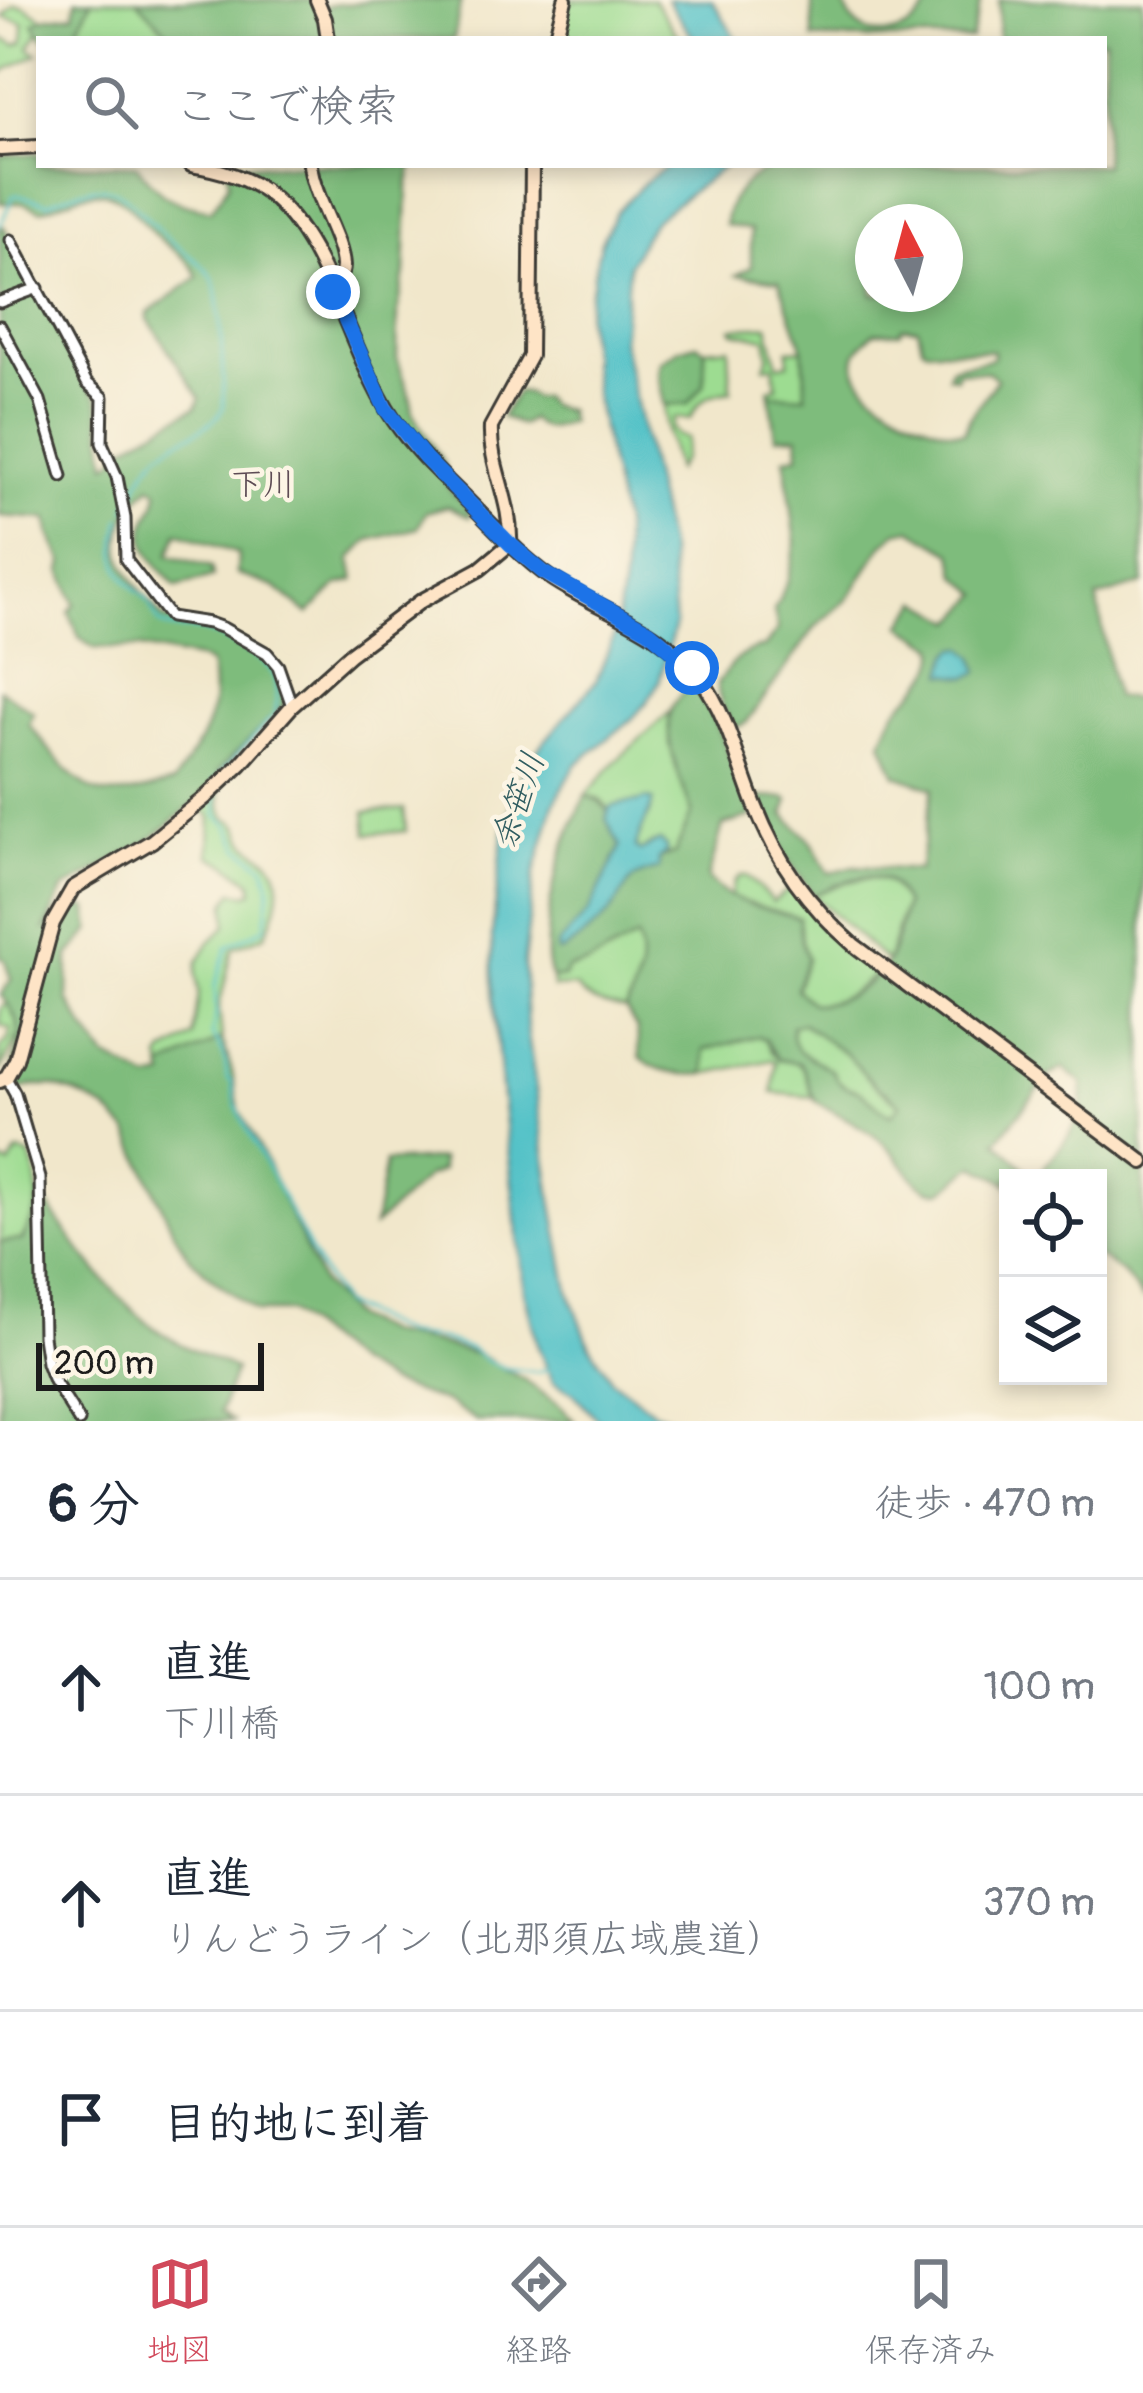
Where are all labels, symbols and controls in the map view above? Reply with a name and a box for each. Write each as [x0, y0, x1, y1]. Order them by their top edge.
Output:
search box [36, 36, 1107, 168]
icon: search [78, 69, 144, 135]
text: ここで検索 [174, 79, 399, 135]
north arrow [855, 204, 963, 312]
route end [306, 265, 360, 319]
district label: 下川 [230, 464, 296, 505]
route start [665, 641, 719, 695]
water label: 余笹川 [483, 747, 554, 854]
map controls [999, 1169, 1107, 1385]
button: locate [999, 1169, 1107, 1277]
button: layers [999, 1277, 1107, 1385]
scale bar [36, 1337, 264, 1390]
text: 200 m [54, 1343, 154, 1384]
text: 6 分 [48, 1473, 140, 1537]
text: 徒歩 · 470 m [874, 1479, 1095, 1528]
text: 直進 [162, 1635, 252, 1691]
icon: ahead [48, 1654, 114, 1720]
text: 100 m [983, 1662, 1095, 1711]
text: 下川橋 [162, 1699, 279, 1748]
text: 直進 [162, 1851, 252, 1907]
icon: ahead [48, 1870, 114, 1936]
text: 370 m [983, 1878, 1095, 1927]
text: りんどうライン（北那須広域農道） [162, 1915, 785, 1964]
icon: arrive [48, 2086, 114, 2152]
text: 目的地に到着 [162, 2096, 432, 2152]
tab: 地図 [147, 2251, 213, 2371]
tab: 経路 [506, 2251, 572, 2371]
tab: 保存済み [865, 2251, 997, 2371]

